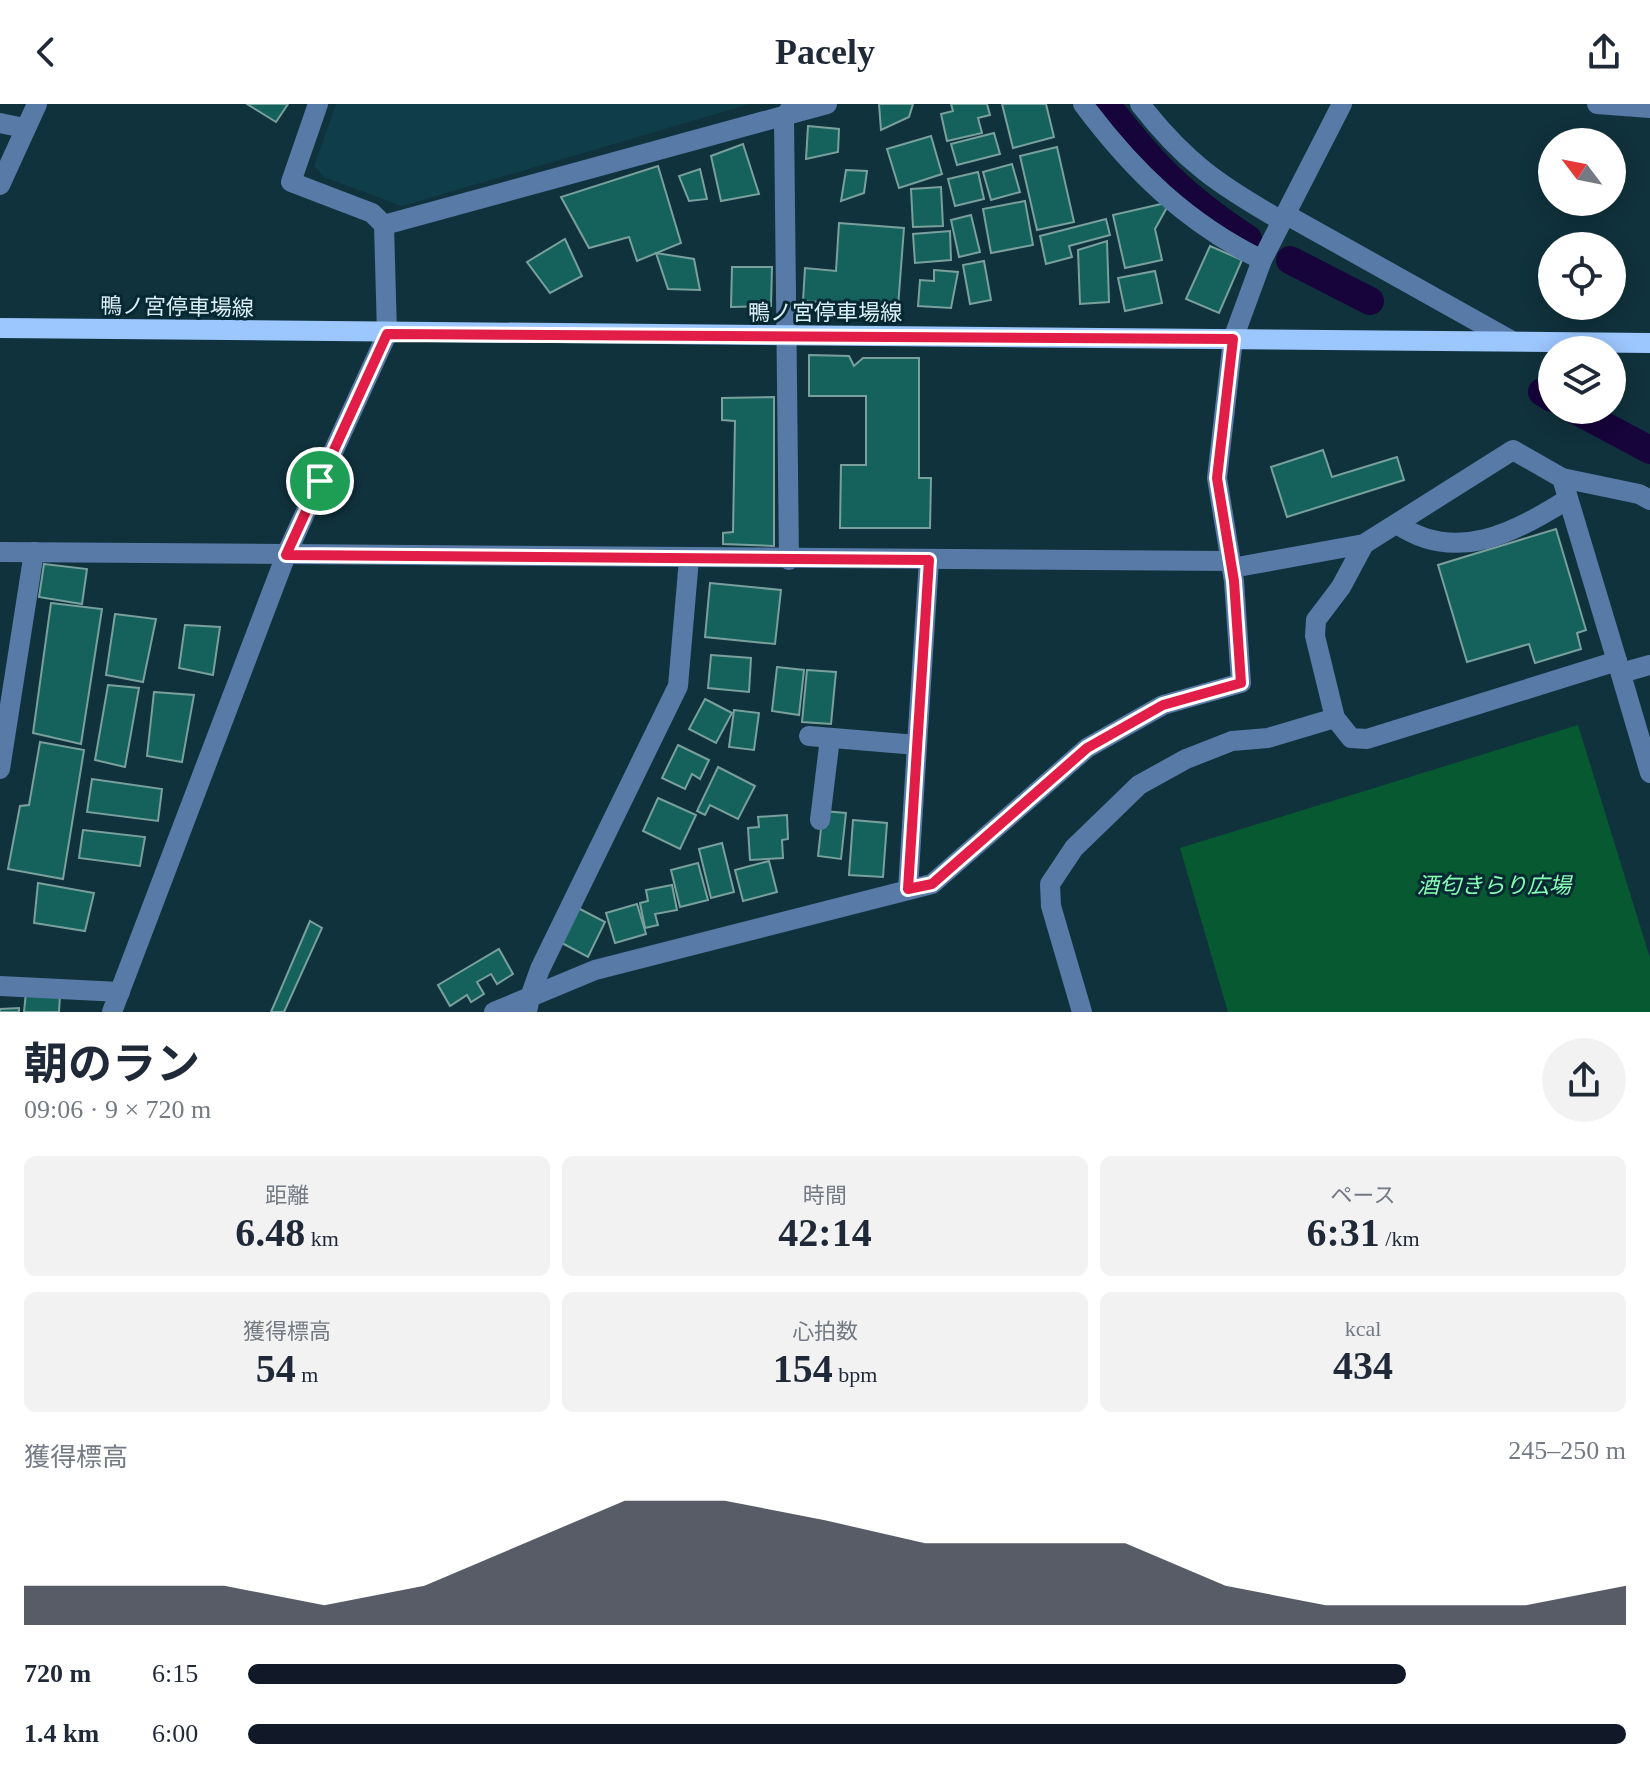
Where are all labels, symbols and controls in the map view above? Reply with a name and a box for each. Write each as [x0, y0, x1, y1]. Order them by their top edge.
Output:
icon: back [24, 30, 68, 74]
icon: share [1582, 30, 1626, 74]
text: Pacely [775, 32, 875, 72]
north arrow [1538, 128, 1626, 216]
map controls [1538, 128, 1626, 424]
button: locate [1538, 232, 1626, 320]
street label: 鴨ノ宮停車場線 [100, 293, 254, 321]
street label: 鴨ノ宮停車場線 [748, 300, 902, 325]
button: layers [1538, 336, 1626, 424]
pin [286, 447, 354, 515]
icon: arrive [298, 459, 342, 503]
park label: 酒匂きらり広場 [1417, 873, 1574, 898]
button: share [1542, 1038, 1626, 1122]
text: 朝のラン [24, 1040, 200, 1089]
text: 09:06 · 9 × 720 m [24, 1095, 211, 1124]
text: 距離 [265, 1183, 309, 1208]
text: 時間 [803, 1183, 847, 1208]
text: ペース [1331, 1183, 1395, 1208]
text: 6.48 [235, 1210, 305, 1255]
text: 42:14 [778, 1210, 872, 1255]
text: 6:31 [1306, 1210, 1380, 1255]
text: km [305, 1226, 339, 1251]
text: /km [1380, 1226, 1420, 1251]
text: kcal [1345, 1316, 1381, 1341]
text: 獲得標高 [243, 1319, 331, 1344]
text: 心拍数 [792, 1319, 858, 1344]
text: 434 [1333, 1343, 1393, 1388]
text: 54 [256, 1346, 296, 1391]
text: 154 [773, 1346, 833, 1391]
text: m [296, 1362, 318, 1387]
text: bpm [833, 1362, 877, 1387]
text: 245–250 m [1508, 1436, 1626, 1465]
text: 獲得標高 [24, 1443, 128, 1472]
text: 720 m [24, 1659, 91, 1688]
text: 6:15 [152, 1659, 198, 1688]
text: 1.4 km [24, 1719, 99, 1748]
text: 6:00 [152, 1719, 198, 1748]

